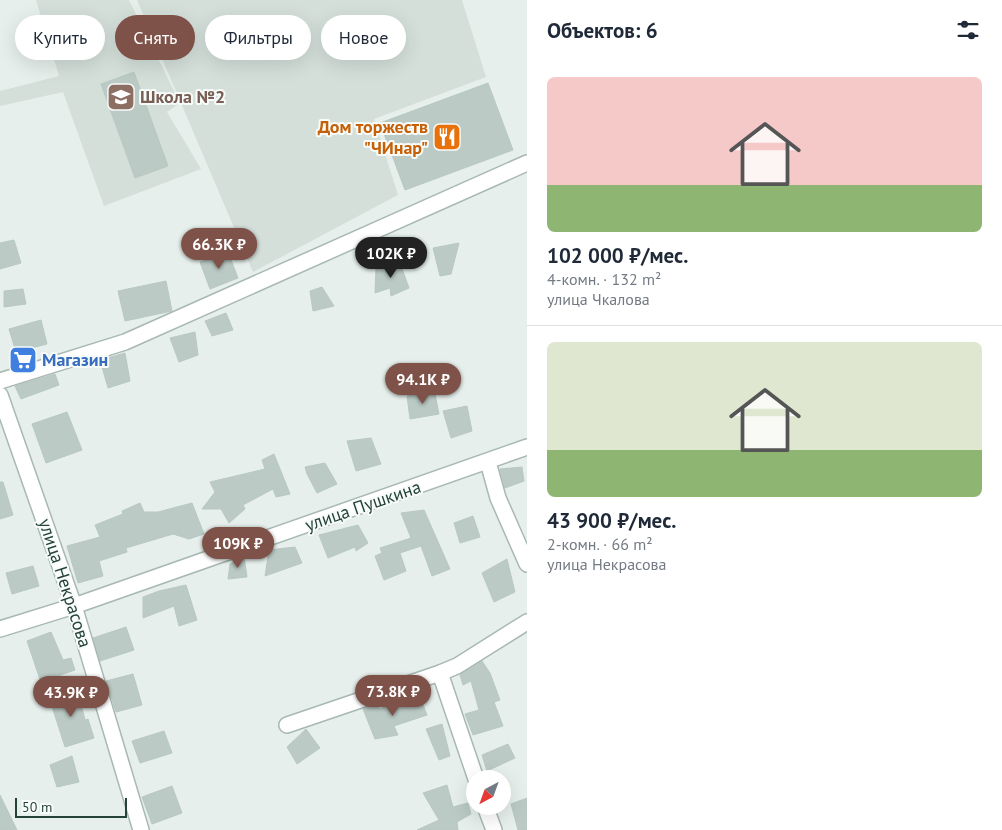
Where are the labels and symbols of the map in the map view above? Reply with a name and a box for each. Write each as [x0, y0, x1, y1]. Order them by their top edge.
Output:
school or university icon: Школа №2 [106, 82, 136, 112]
place label: Школа №2 [140, 85, 225, 108]
place label: Дом торжеств "ЧИнар" [318, 115, 428, 159]
restaurant icon: Дом торжеств "ЧИнар" [432, 122, 462, 152]
pin: 66.3K ₽ [173, 228, 265, 270]
pin: 102K ₽ [350, 236, 432, 279]
supermarket icon: Магазин [8, 345, 38, 375]
place label: Магазин [42, 348, 108, 371]
pin: 94.1K ₽ [377, 362, 469, 405]
street label: улица Пушкина [302, 475, 424, 536]
street label: улица Некрасова [34, 515, 97, 650]
pin: 109K ₽ [197, 526, 279, 569]
pin: 73.8K ₽ [347, 674, 439, 717]
pin: 43.9K ₽ [25, 676, 117, 718]
north arrow [466, 770, 511, 815]
scale bar [15, 795, 128, 818]

